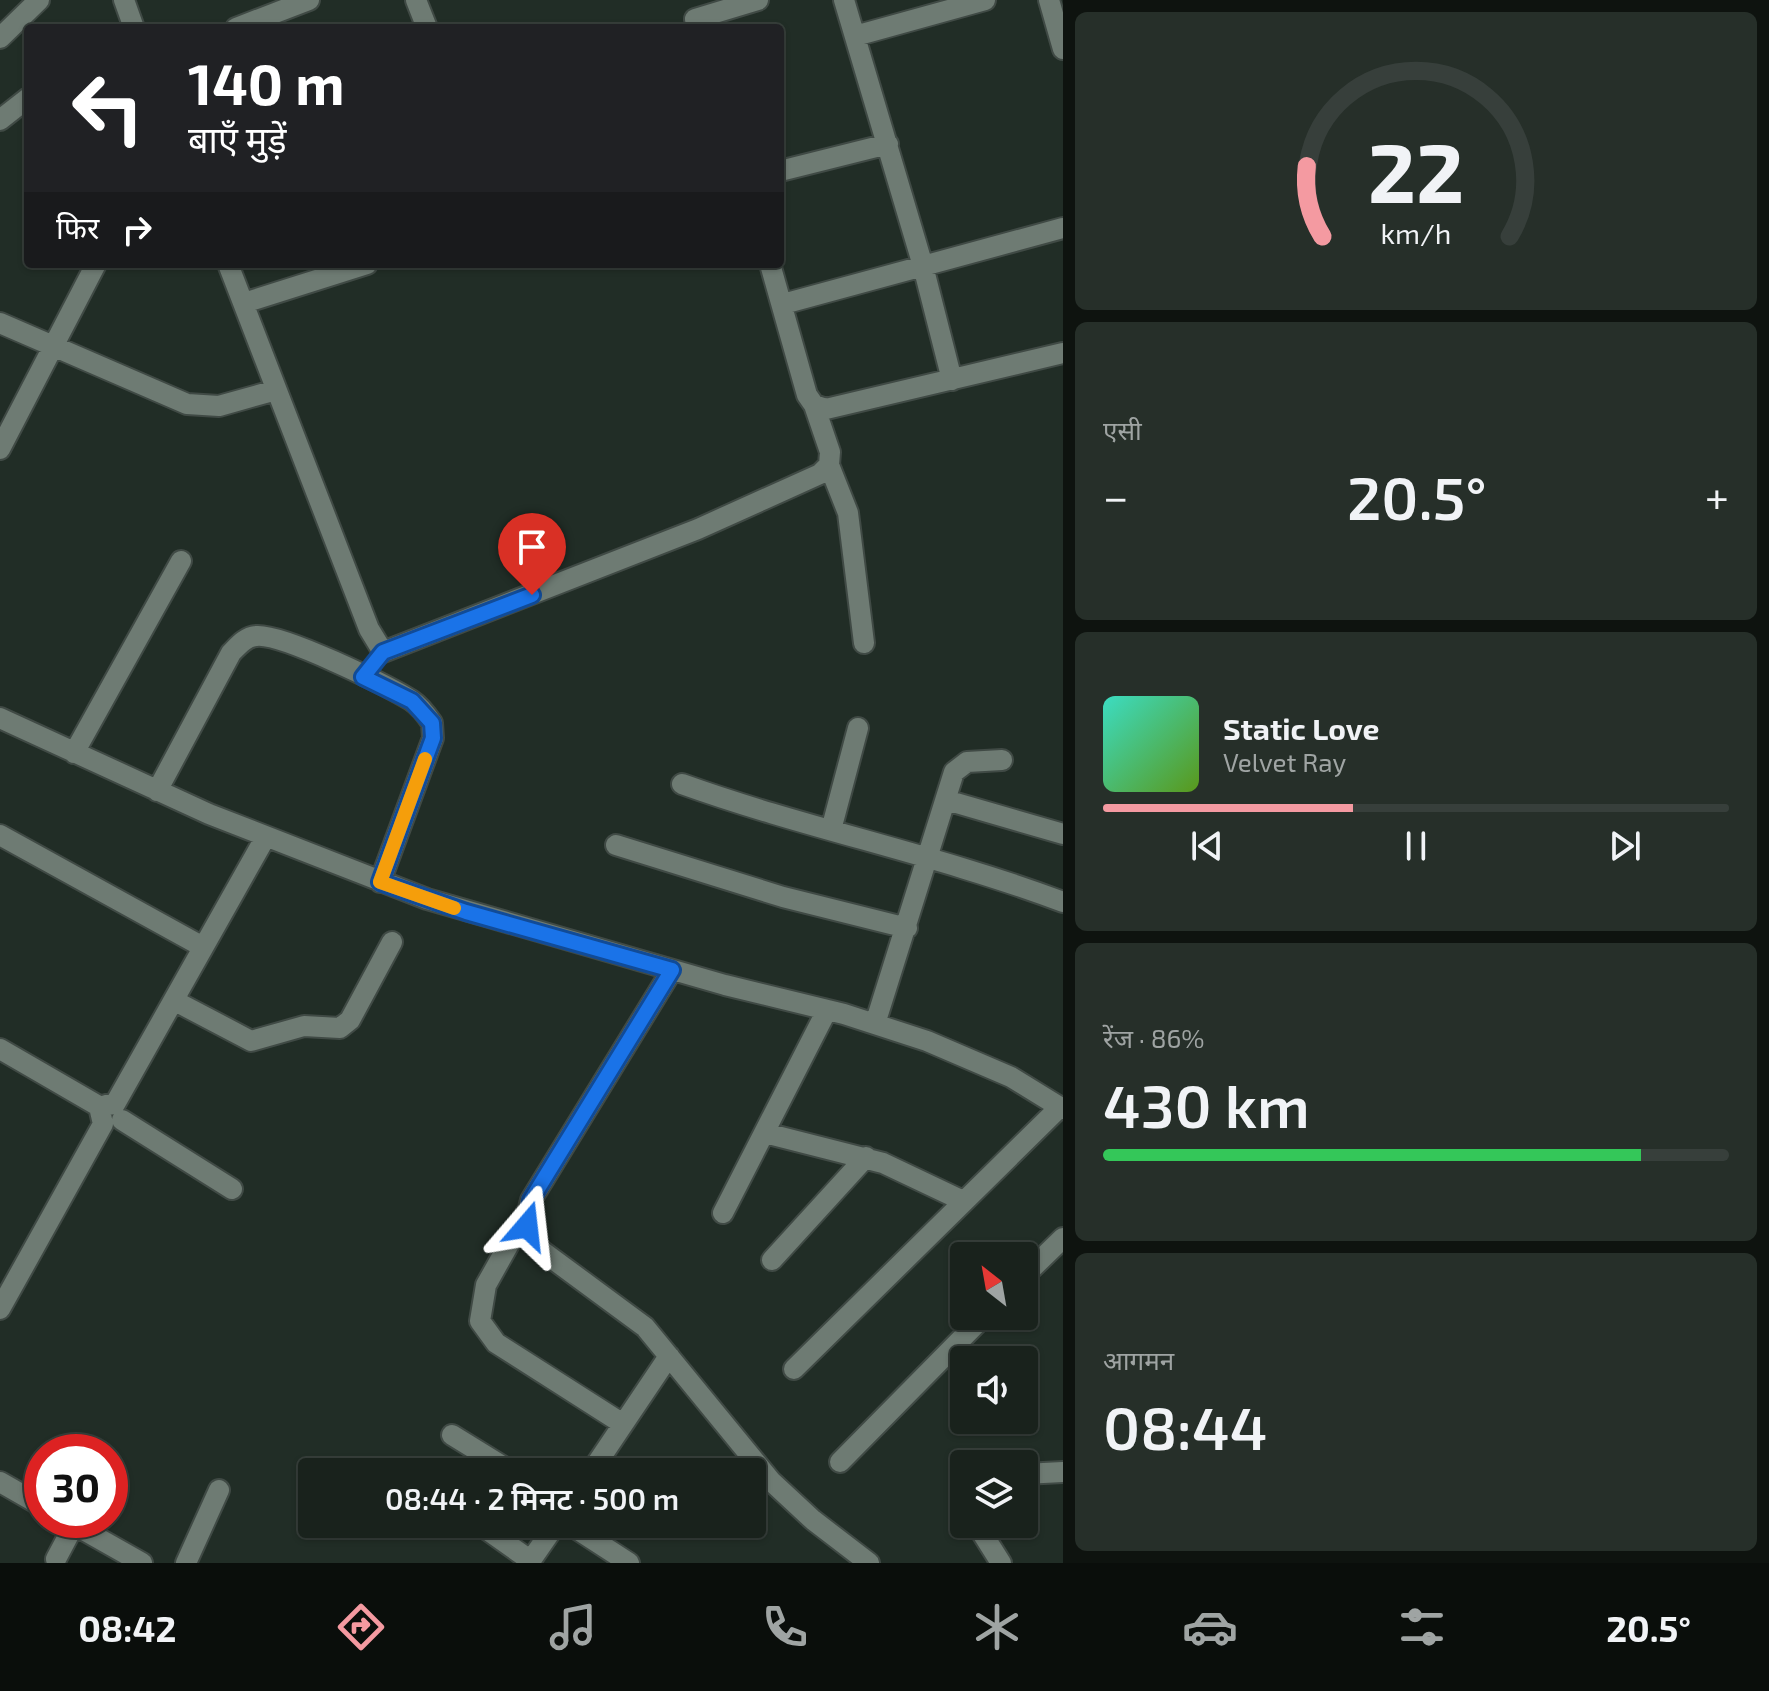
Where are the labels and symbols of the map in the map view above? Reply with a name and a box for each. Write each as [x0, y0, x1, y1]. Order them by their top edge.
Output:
pin [498, 513, 566, 595]
position arrow [485, 1184, 569, 1268]
north arrow [950, 1242, 1038, 1330]
speed limit sign: 30 [24, 1434, 128, 1538]

